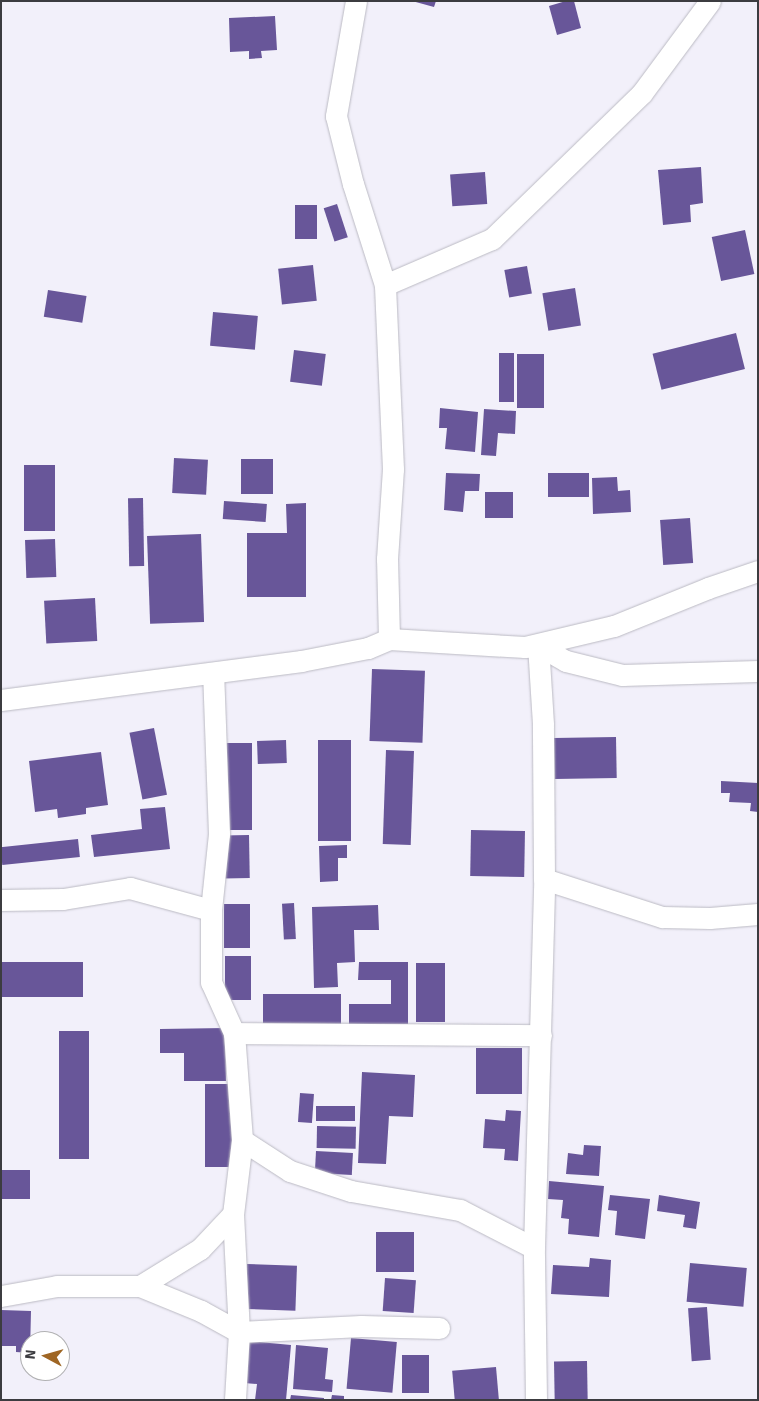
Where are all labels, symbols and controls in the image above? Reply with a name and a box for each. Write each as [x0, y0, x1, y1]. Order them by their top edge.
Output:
north arrow [20, 1331, 70, 1381]
text: N [22, 1349, 40, 1360]

